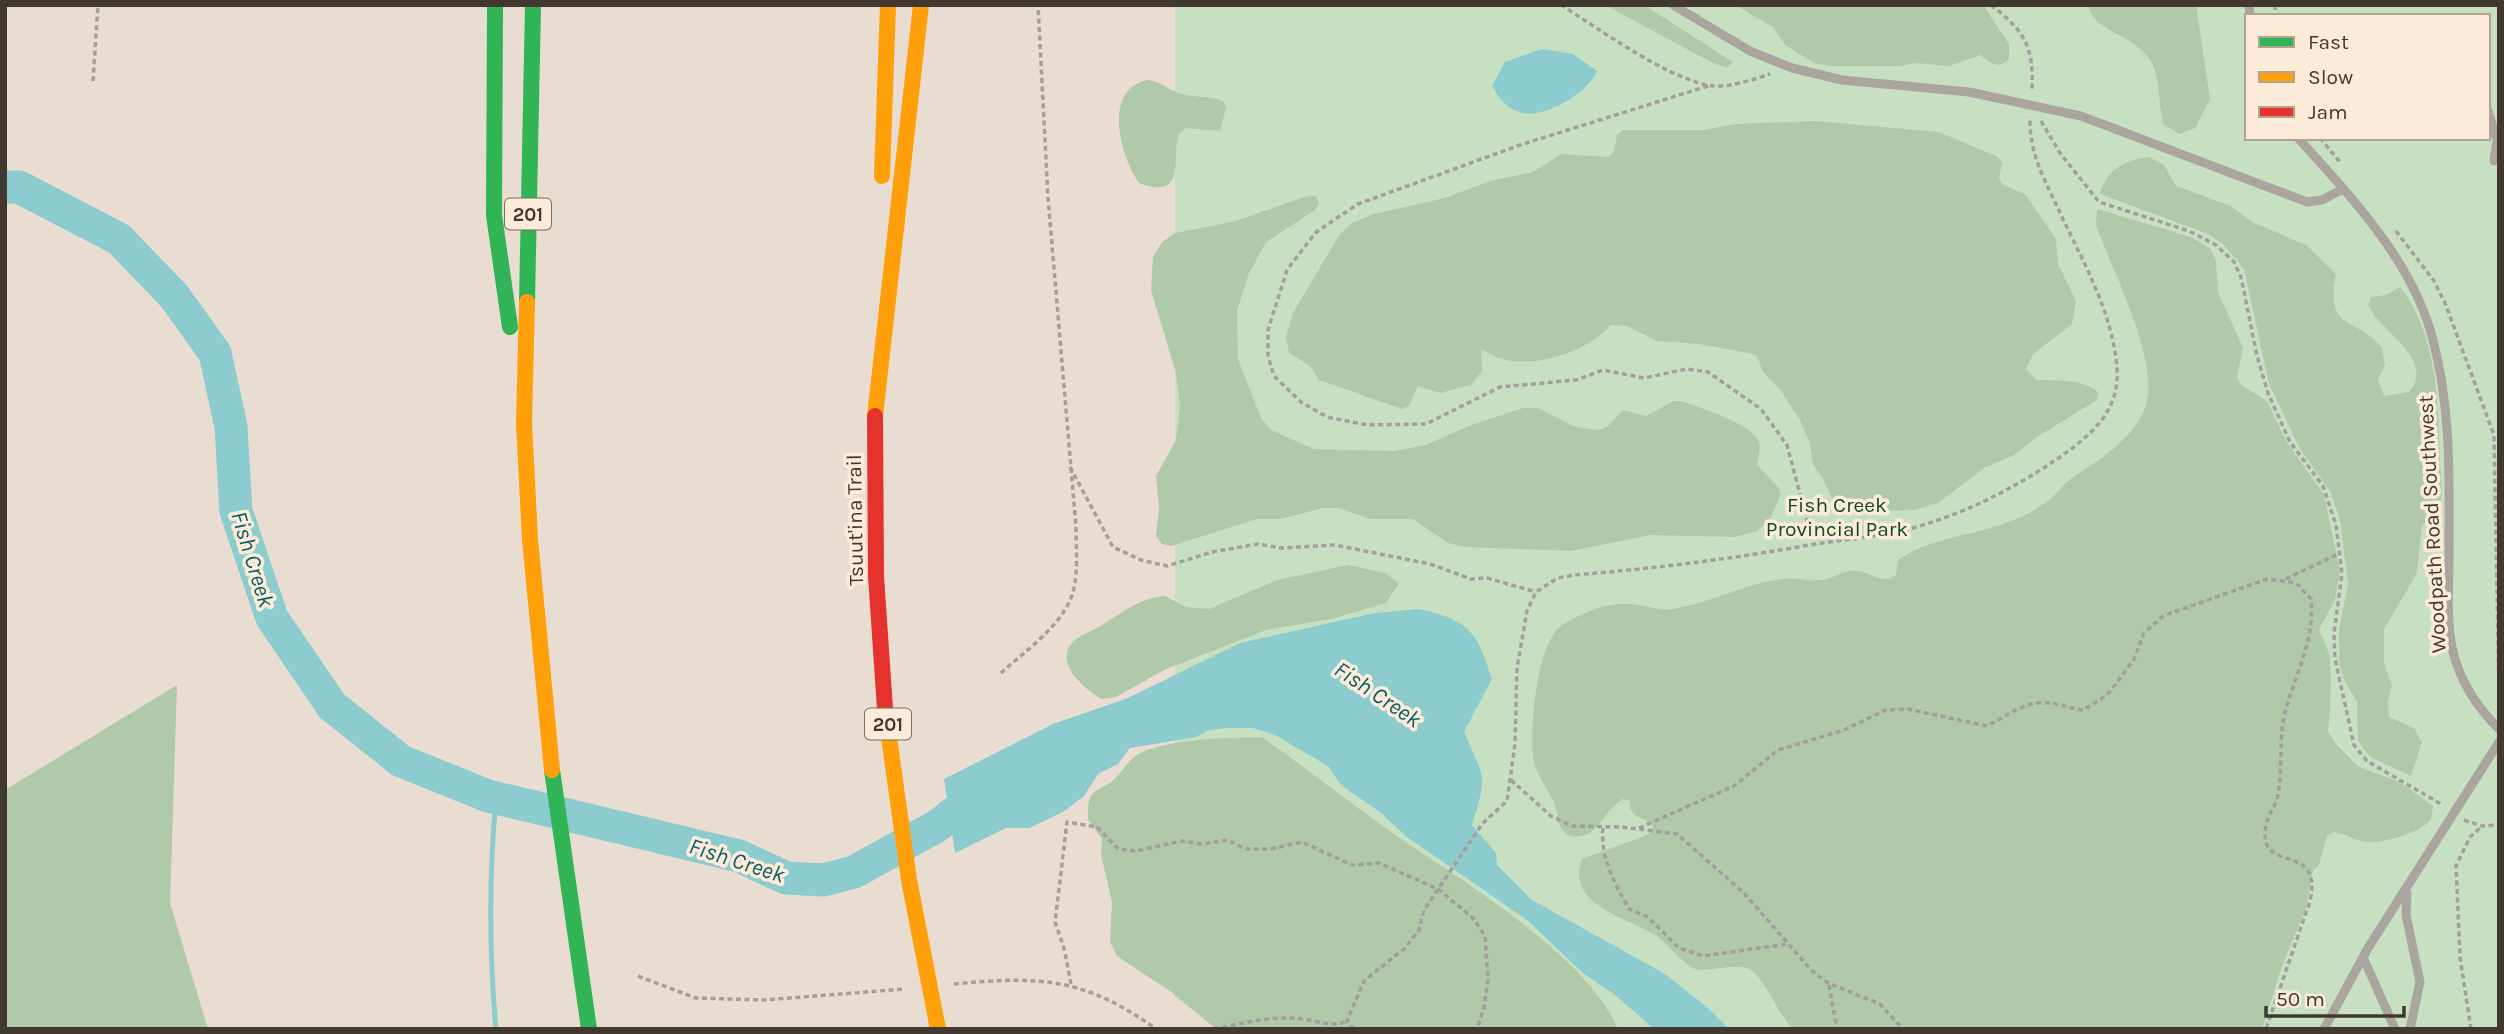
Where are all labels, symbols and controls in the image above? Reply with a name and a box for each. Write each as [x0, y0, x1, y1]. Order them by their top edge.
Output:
legend [2245, 14, 2490, 140]
text: Fast [2308, 30, 2349, 54]
text: Slow [2308, 65, 2353, 89]
text: Jam [2308, 100, 2348, 124]
road number: 201 [505, 198, 551, 230]
street label: Woodpath Road Southwest [2413, 394, 2451, 654]
street label: Tsuut'ina Trail [842, 454, 868, 586]
park label: Fish Creek Provincial Park [1766, 493, 1908, 541]
water label: Fish Creek [225, 508, 280, 611]
water label: Fish Creek [1329, 656, 1427, 733]
road number: 201 [865, 708, 911, 740]
water label: Fish Creek [686, 832, 788, 889]
scale bar [2266, 974, 2404, 1018]
text: 50 m [2276, 987, 2325, 1011]

